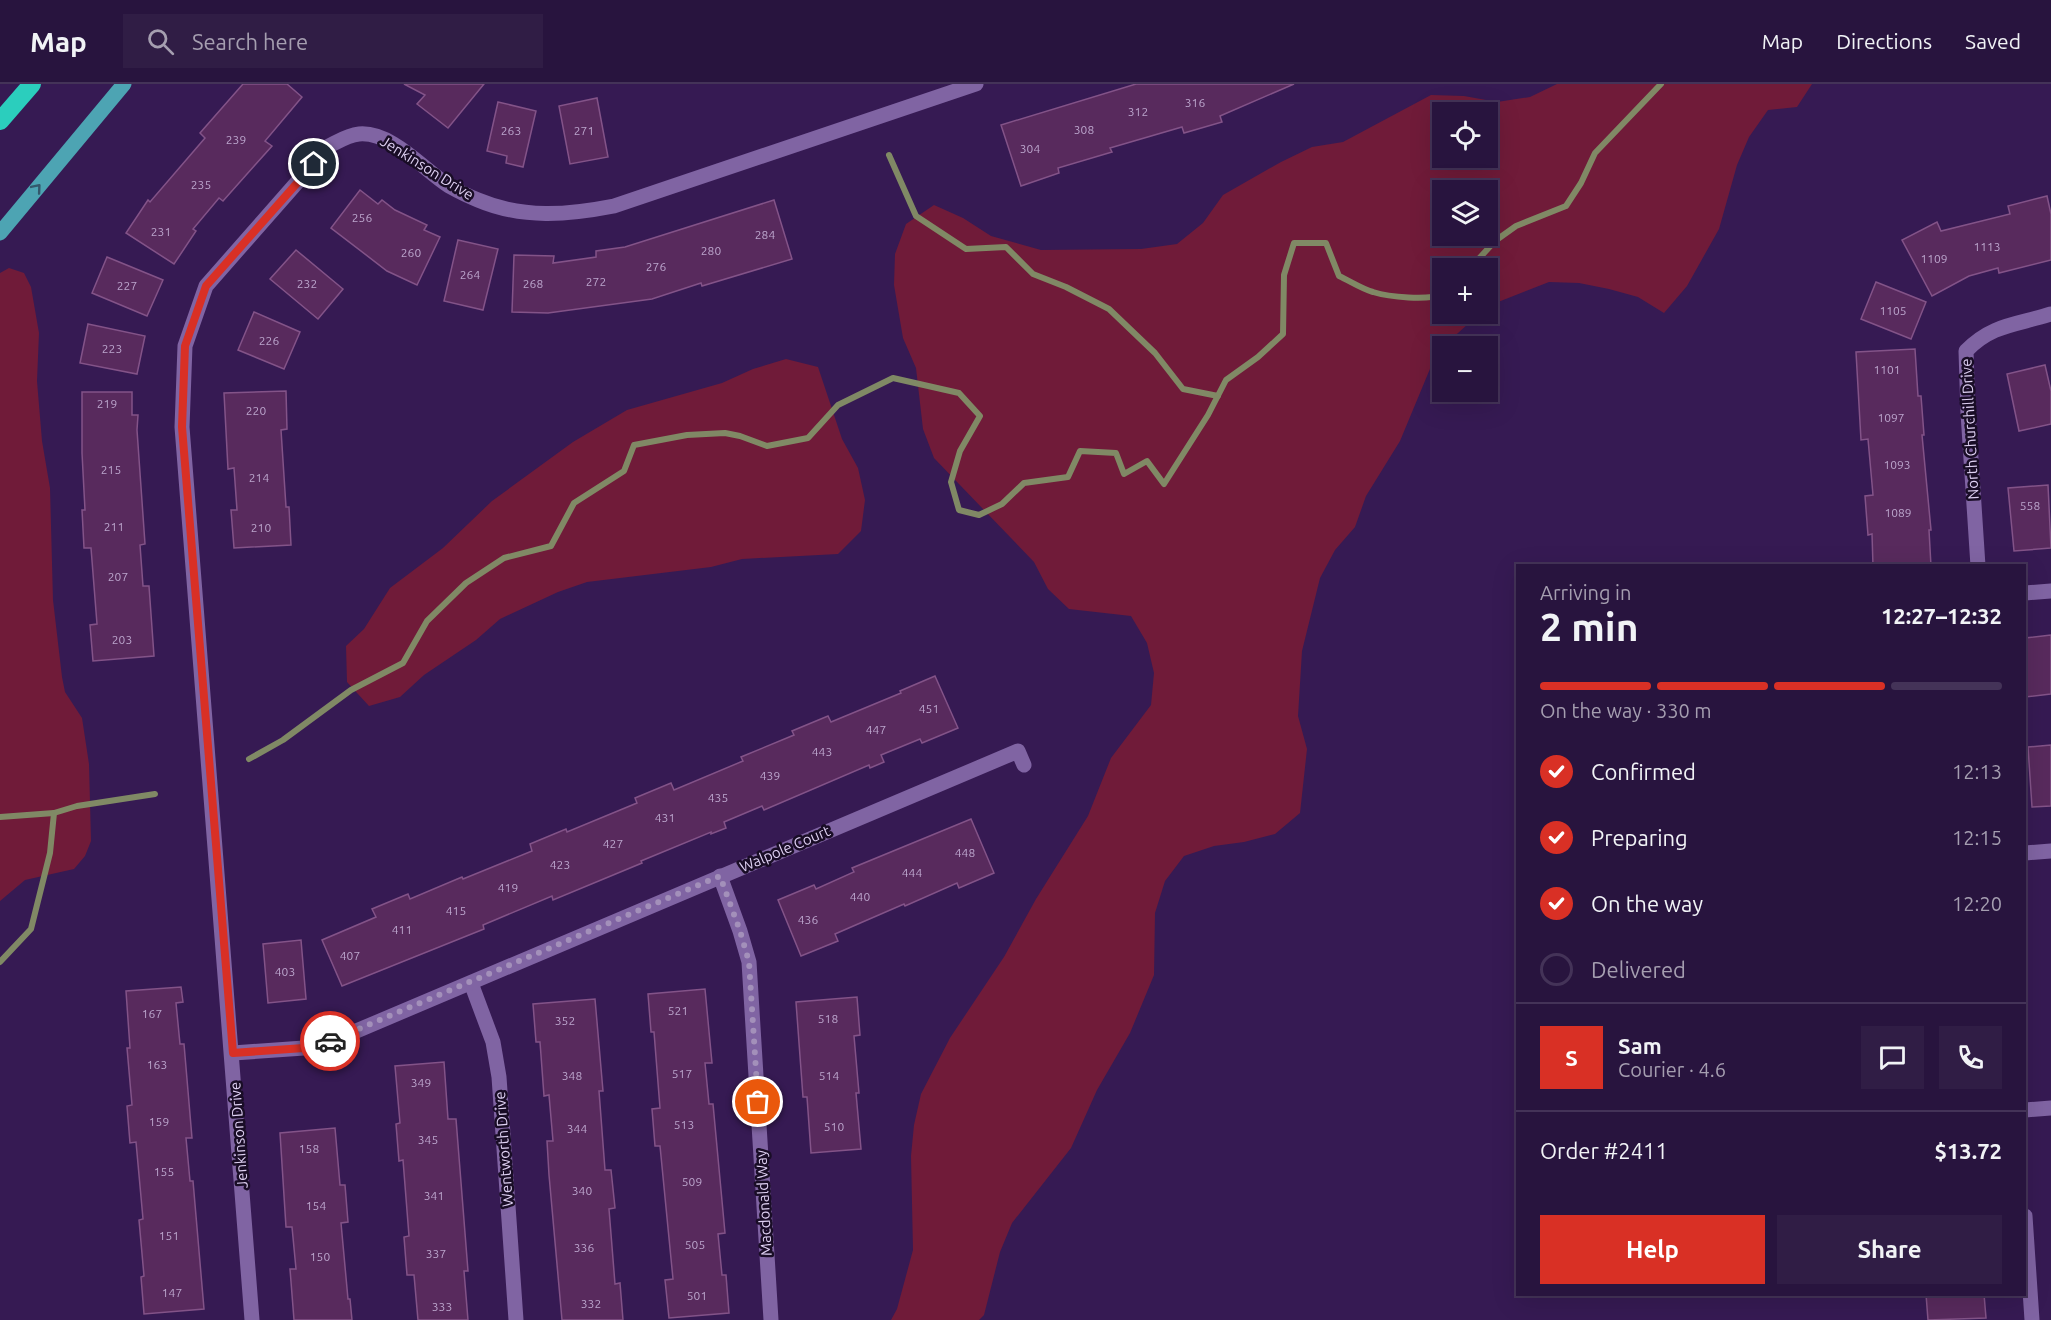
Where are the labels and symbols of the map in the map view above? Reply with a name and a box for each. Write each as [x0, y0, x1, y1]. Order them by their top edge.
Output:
house number: 316 [1185, 96, 1205, 109]
house number: 312 [1128, 105, 1148, 118]
house number: 308 [1074, 123, 1094, 136]
house number: 263 [501, 124, 521, 137]
house number: 271 [574, 124, 594, 137]
street label: Jenkinson Drive [377, 132, 477, 203]
house number: 239 [226, 133, 246, 146]
pin [288, 138, 339, 189]
house number: 304 [1020, 142, 1040, 155]
house number: 235 [191, 178, 211, 191]
one-way arrow [30, 184, 41, 195]
house number: 256 [352, 211, 372, 224]
house number: 231 [151, 225, 171, 238]
house number: 284 [755, 228, 775, 241]
house number: 1113 [1973, 240, 2001, 253]
house number: 280 [701, 244, 721, 257]
house number: 260 [401, 246, 421, 259]
house number: 1109 [1920, 252, 1948, 265]
house number: 276 [646, 260, 666, 273]
house number: 264 [460, 268, 480, 281]
house number: 272 [586, 275, 606, 288]
house number: 232 [297, 277, 317, 290]
house number: 268 [523, 277, 543, 290]
house number: 227 [117, 279, 137, 292]
house number: 1105 [1879, 304, 1907, 317]
house number: 226 [259, 334, 279, 347]
house number: 223 [102, 342, 122, 355]
street label: North Churchill Drive [1957, 358, 1982, 500]
house number: 1101 [1873, 363, 1901, 376]
house number: 219 [97, 397, 117, 410]
house number: 220 [246, 404, 266, 417]
house number: 1097 [1877, 411, 1905, 424]
house number: 1093 [1883, 458, 1911, 471]
house number: 215 [101, 463, 121, 476]
house number: 214 [249, 471, 269, 484]
house number: 558 [2020, 499, 2040, 512]
house number: 1089 [1884, 506, 1912, 519]
house number: 211 [104, 520, 124, 533]
house number: 210 [251, 521, 271, 534]
house number: 207 [108, 570, 128, 583]
house number: 203 [112, 633, 132, 646]
house number: 451 [919, 702, 939, 715]
house number: 447 [866, 723, 886, 736]
house number: 443 [812, 745, 832, 758]
house number: 439 [760, 769, 780, 782]
house number: 435 [708, 791, 728, 804]
house number: 431 [655, 811, 675, 824]
street label: Walpole Court [737, 822, 833, 875]
house number: 427 [603, 837, 623, 850]
house number: 448 [955, 846, 975, 859]
house number: 423 [550, 858, 570, 871]
house number: 444 [902, 866, 922, 879]
house number: 419 [498, 881, 518, 894]
house number: 440 [850, 890, 870, 903]
house number: 415 [446, 904, 466, 917]
house number: 436 [798, 913, 818, 926]
house number: 411 [392, 923, 412, 936]
house number: 407 [340, 949, 360, 962]
house number: 403 [275, 965, 295, 978]
house number: 521 [668, 1004, 688, 1017]
house number: 167 [142, 1007, 162, 1020]
courier [300, 1011, 360, 1071]
house number: 518 [818, 1012, 838, 1025]
house number: 352 [555, 1014, 575, 1027]
house number: 163 [147, 1058, 167, 1071]
house number: 517 [672, 1067, 692, 1080]
house number: 348 [562, 1069, 582, 1082]
house number: 514 [819, 1069, 839, 1082]
house number: 349 [411, 1076, 431, 1089]
pin [732, 1076, 783, 1127]
street label: Jenkinson Drive [226, 1081, 251, 1189]
street label: Wentworth Drive [491, 1091, 516, 1207]
house number: 159 [149, 1115, 169, 1128]
house number: 513 [674, 1118, 694, 1131]
house number: 510 [824, 1120, 844, 1133]
house number: 344 [567, 1122, 587, 1135]
house number: 345 [418, 1133, 438, 1146]
house number: 158 [299, 1142, 319, 1155]
street label: Macdonald Way [752, 1150, 775, 1256]
house number: 155 [154, 1165, 174, 1178]
house number: 509 [682, 1175, 702, 1188]
house number: 340 [572, 1184, 592, 1197]
house number: 341 [424, 1189, 444, 1202]
house number: 154 [306, 1199, 326, 1212]
house number: 151 [159, 1229, 179, 1242]
house number: 505 [685, 1238, 705, 1251]
house number: 336 [574, 1241, 594, 1254]
house number: 337 [426, 1247, 446, 1260]
house number: 150 [310, 1250, 330, 1263]
house number: 147 [162, 1286, 182, 1299]
house number: 501 [687, 1289, 707, 1302]
house number: 332 [581, 1297, 601, 1310]
house number: 333 [432, 1300, 452, 1313]

